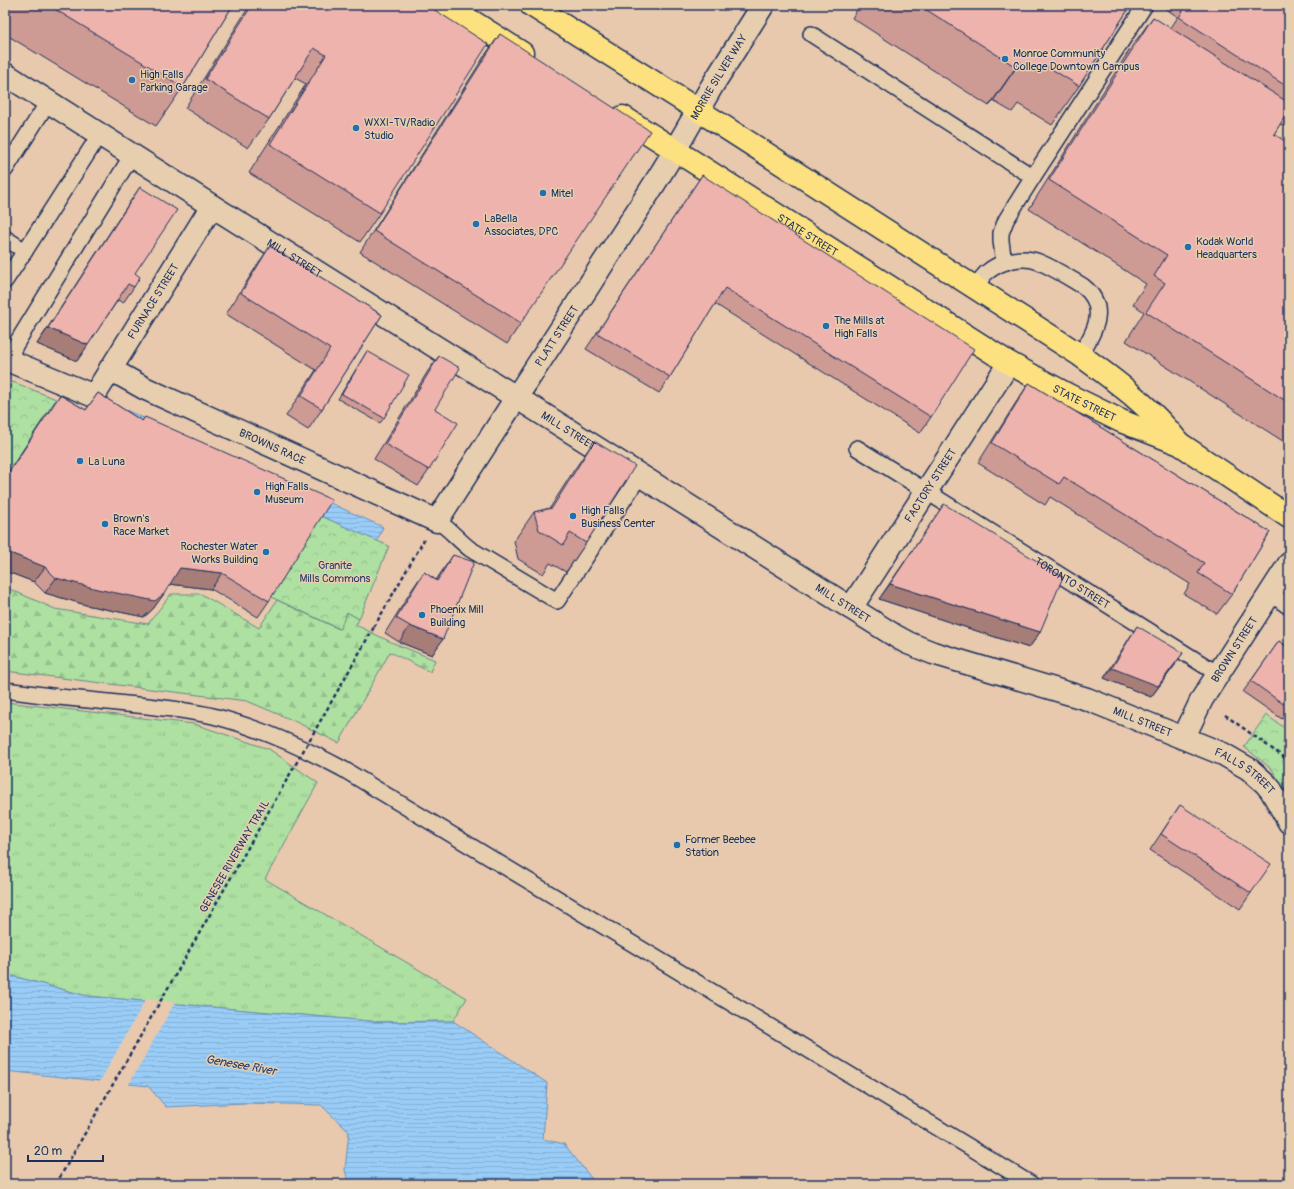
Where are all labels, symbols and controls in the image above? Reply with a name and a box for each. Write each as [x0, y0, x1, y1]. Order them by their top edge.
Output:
street label: MORRIE SILVER WAY [688, 31, 750, 122]
place label: Monroe Community College Downtown Campus [1013, 47, 1140, 73]
marker: Monroe Community College Downtown Campus [1000, 54, 1010, 64]
place label: High Falls Parking Garage [140, 68, 208, 94]
marker: High Falls Parking Garage [127, 75, 137, 85]
place label: WXXI-TV/Radio Studio [364, 116, 435, 142]
marker: WXXI-TV/Radio Studio [351, 123, 361, 133]
place label: Mitel [551, 187, 573, 200]
marker: Mitel [538, 188, 548, 198]
street label: STATE STREET [775, 211, 840, 259]
place label: LaBella Associates, DPC [484, 212, 559, 238]
marker: LaBella Associates, DPC [471, 219, 481, 229]
place label: Kodak World Headquarters [1196, 235, 1257, 261]
street label: MILL STREET [264, 236, 324, 280]
marker: Kodak World Headquarters [1183, 242, 1193, 252]
street label: FURNACE STREET [125, 261, 182, 342]
street label: PLATT STREET [532, 303, 581, 369]
place label: The Mills at High Falls [834, 314, 885, 340]
marker: The Mills at High Falls [821, 321, 831, 331]
street label: STATE STREET [1050, 382, 1118, 425]
street label: MILL STREET [539, 409, 598, 453]
street label: BROWNS RACE [237, 426, 308, 468]
street label: FACTORY STREET [902, 446, 959, 525]
place label: La Luna [88, 455, 125, 468]
marker: La Luna [75, 456, 85, 466]
place label: High Falls Museum [265, 480, 308, 506]
marker: High Falls Museum [252, 487, 262, 497]
place label: High Falls Business Center [581, 504, 655, 530]
marker: High Falls Business Center [568, 511, 578, 521]
place label: Brown's Race Market [113, 512, 170, 538]
marker: Brown's Race Market [100, 519, 110, 529]
place label: Rochester Water Works Building [181, 540, 258, 566]
marker: Rochester Water Works Building [261, 547, 271, 557]
street label: TORONTO STREET [1032, 555, 1112, 612]
park label: Granite Mills Commons [299, 559, 371, 585]
street label: MILL STREET [813, 581, 873, 626]
place label: Phoenix Mill Building [430, 603, 484, 629]
marker: Phoenix Mill Building [417, 610, 427, 620]
street label: BROWN STREET [1208, 615, 1260, 685]
street label: MILL STREET [1111, 704, 1174, 740]
street label: FALLS STREET [1213, 745, 1277, 796]
street label: GENESEE RIVERWAY TRAIL [197, 797, 272, 915]
place label: Former Beebee Station [685, 833, 756, 859]
marker: Former Beebee Station [672, 840, 682, 850]
water label: Genesee River [205, 1052, 279, 1079]
scale bar [28, 1137, 103, 1163]
text: 20 m [34, 1144, 63, 1159]

